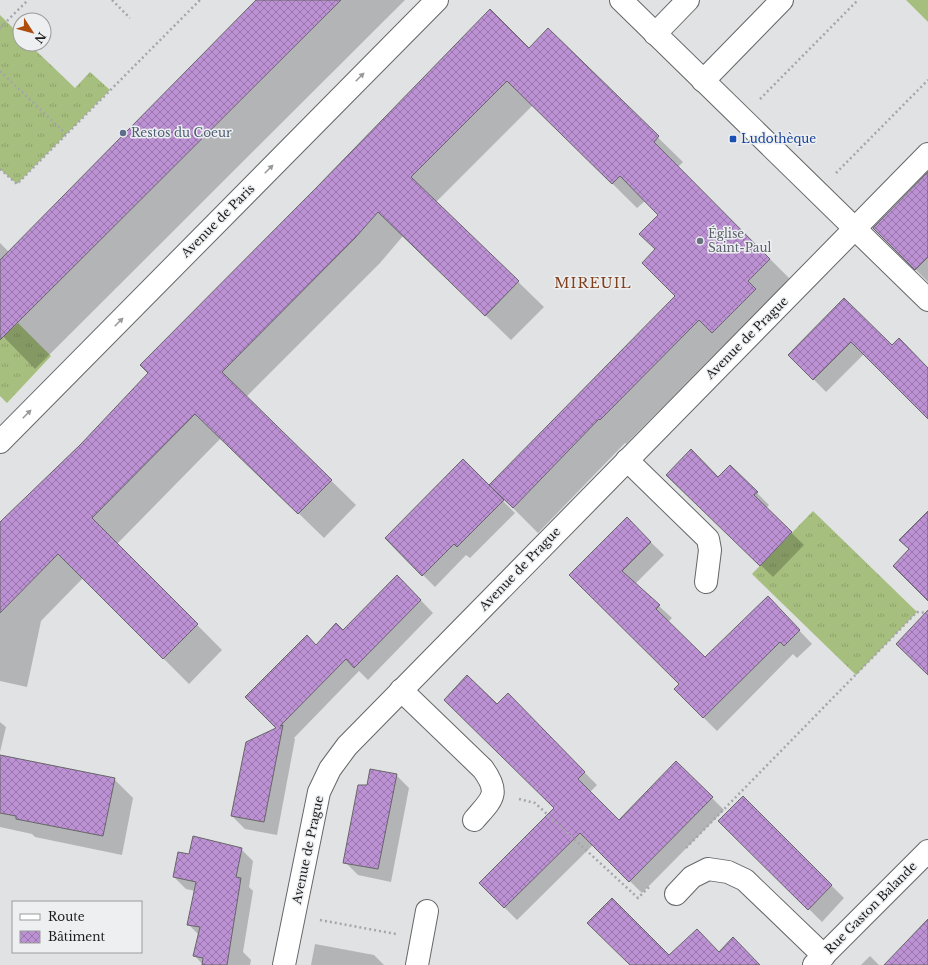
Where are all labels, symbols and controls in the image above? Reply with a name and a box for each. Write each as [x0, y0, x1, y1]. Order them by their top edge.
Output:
north arrow [12, 12, 52, 52]
text: N [31, 30, 49, 47]
one-way arrow [356, 72, 365, 82]
place label: Restos du Coeur [131, 125, 232, 140]
marker: Restos du Coeur [118, 128, 128, 138]
place label: Ludothèque [741, 131, 816, 146]
marker: Ludothèque [728, 134, 738, 144]
one-way arrow [264, 164, 274, 174]
street label: Avenue de Paris [177, 181, 257, 261]
place label: Église Saint-Paul [708, 225, 771, 255]
marker: Église Saint-Paul [695, 236, 705, 246]
district label: MIREUIL [554, 274, 632, 292]
street label: Avenue de Prague [702, 293, 791, 383]
one-way arrow [114, 317, 124, 326]
one-way arrow [22, 409, 32, 419]
street label: Avenue de Prague [475, 524, 563, 614]
street label: Avenue de Prague [289, 794, 326, 906]
street label: Rue Gaston Balande [821, 858, 920, 957]
legend [12, 901, 142, 953]
text: Route [48, 909, 85, 924]
text: Bâtiment [48, 929, 106, 944]

